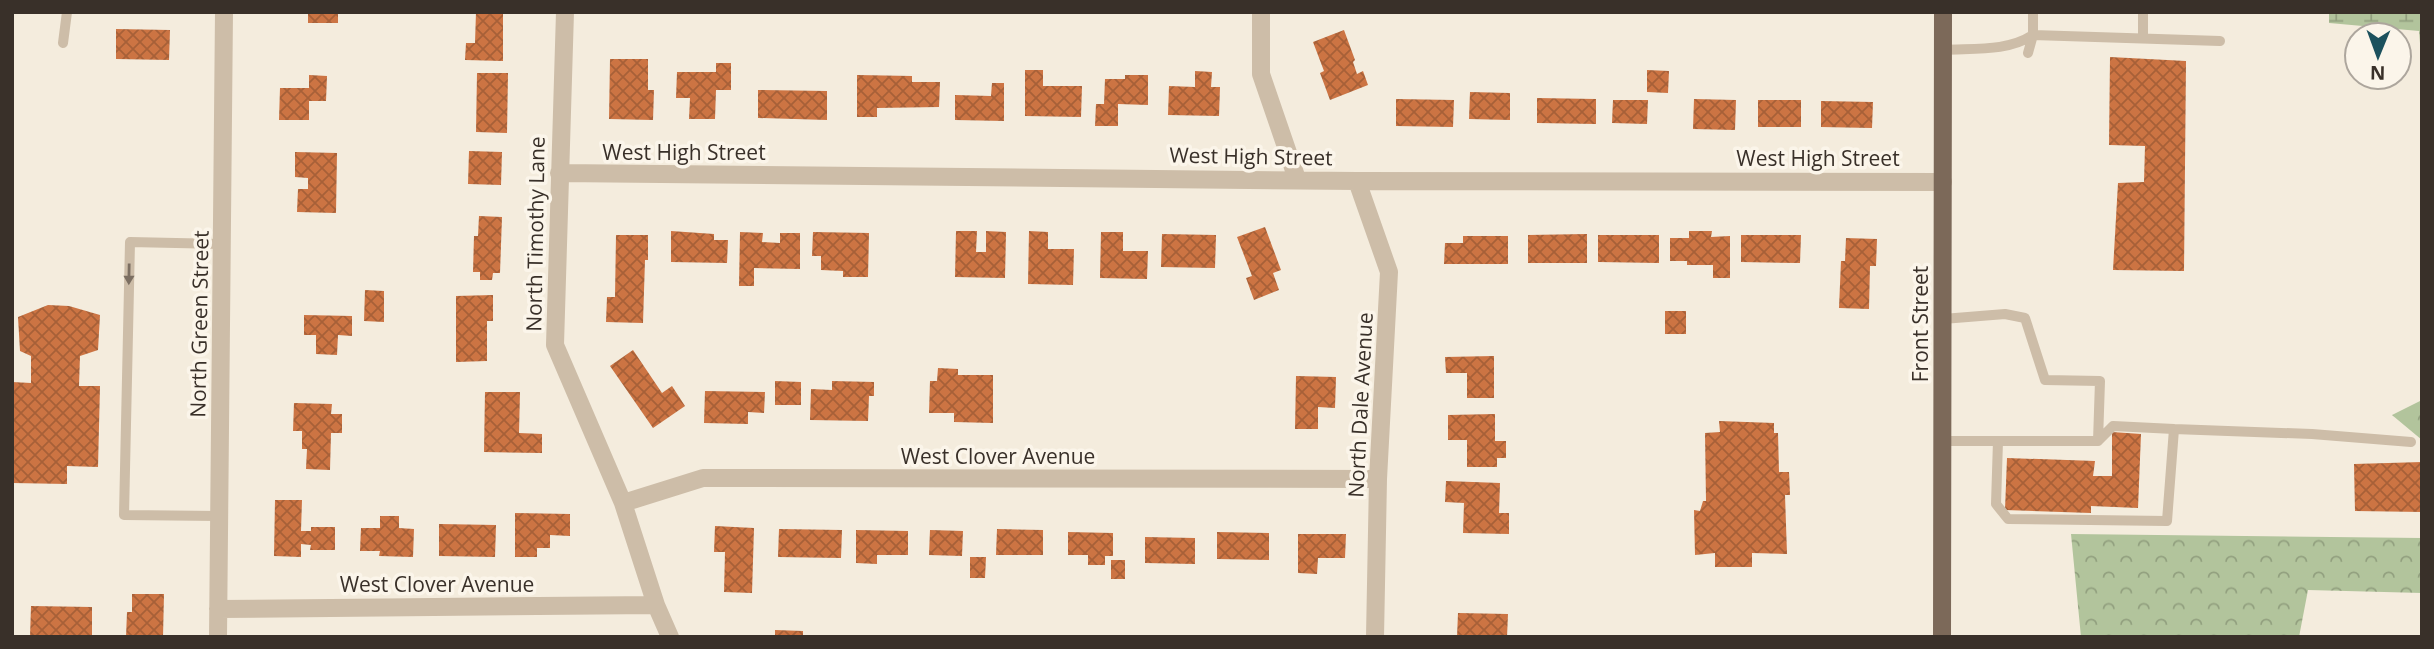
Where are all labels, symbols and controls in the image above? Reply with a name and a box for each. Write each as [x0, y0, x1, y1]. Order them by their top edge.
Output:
north arrow [2343, 21, 2413, 91]
text: N [2370, 60, 2386, 86]
street label: North Timothy Lane [519, 136, 551, 332]
street label: West High Street [602, 138, 766, 166]
street label: West High Street [1169, 141, 1333, 171]
street label: West High Street [1736, 144, 1900, 172]
street label: North Green Street [183, 230, 215, 418]
one-way arrow [124, 263, 135, 285]
street label: Front Street [1906, 266, 1934, 382]
street label: North Dale Avenue [1341, 312, 1379, 498]
street label: West Clover Avenue [901, 442, 1095, 470]
street label: West Clover Avenue [340, 570, 534, 598]

